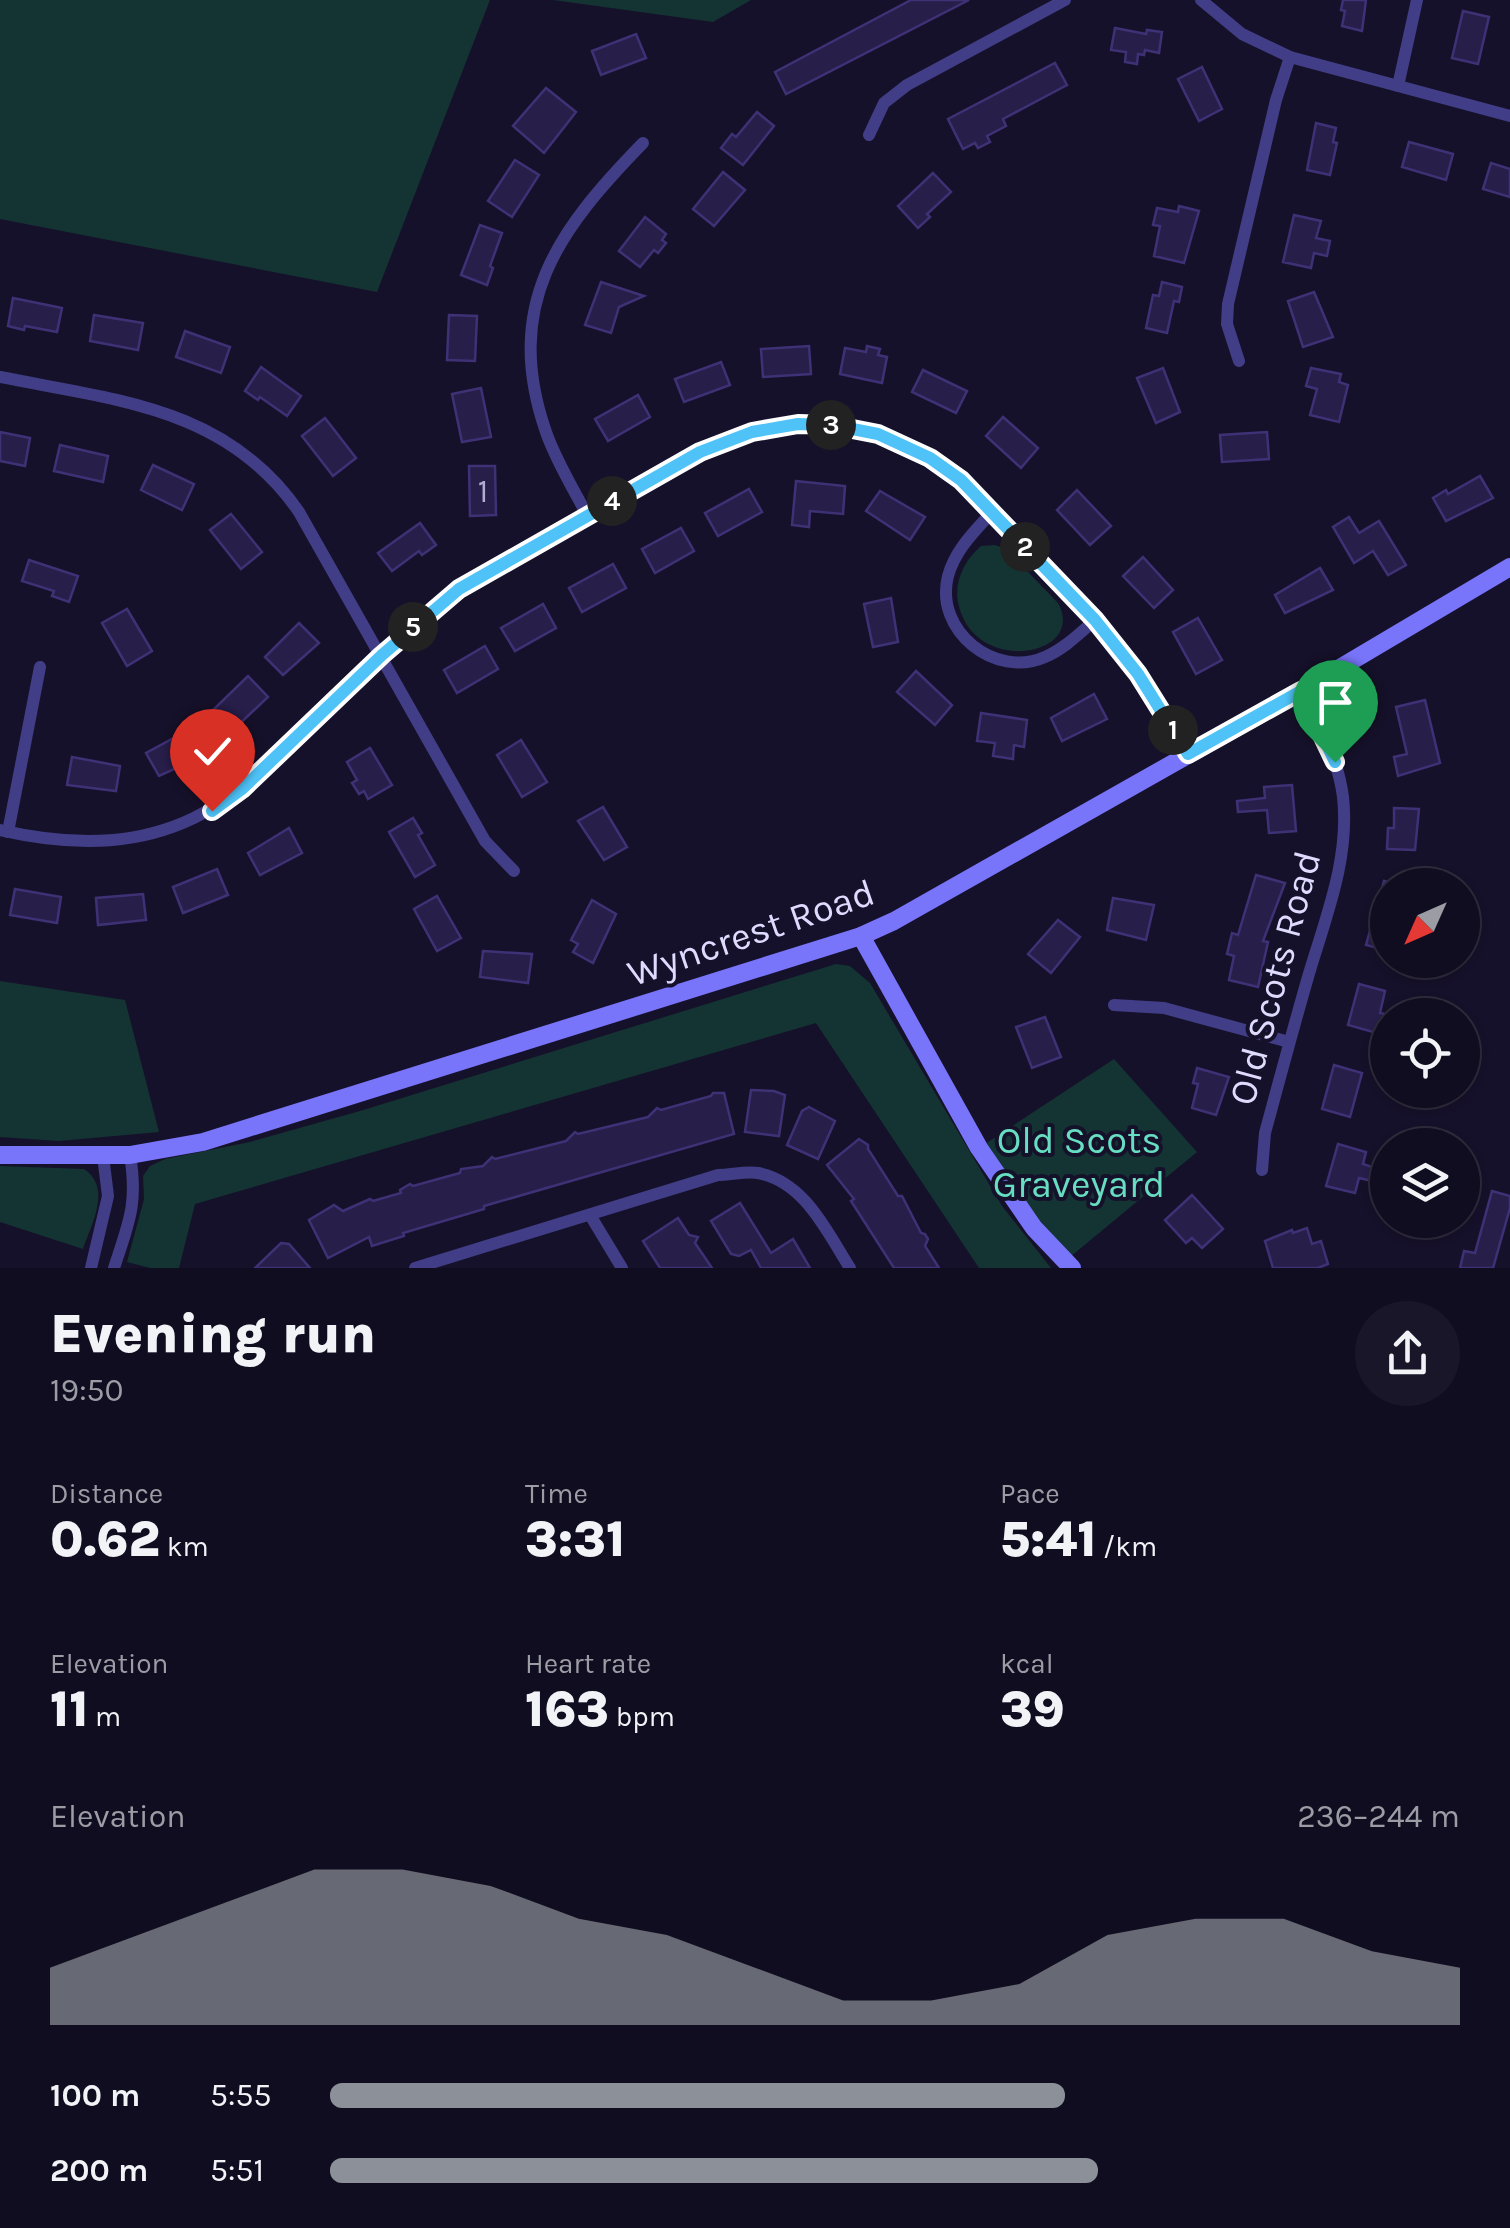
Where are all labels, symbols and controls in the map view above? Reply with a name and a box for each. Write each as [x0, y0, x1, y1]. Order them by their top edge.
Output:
pin: 3 [806, 400, 856, 450]
text: 3 [822, 408, 840, 441]
house number: 1 [478, 473, 488, 510]
pin: 4 [587, 476, 637, 526]
text: 4 [604, 484, 620, 517]
pin: 2 [1000, 522, 1050, 572]
text: 2 [1017, 530, 1033, 563]
pin: 5 [388, 602, 438, 652]
text: 5 [405, 610, 421, 643]
pin [1293, 660, 1378, 763]
icon: arrive [1308, 675, 1363, 730]
pin: 1 [1148, 705, 1198, 755]
pin [170, 709, 255, 812]
text: 1 [1168, 713, 1178, 746]
icon: check [185, 724, 240, 779]
street label: Old Scots Road [1220, 846, 1330, 1110]
north arrow [1370, 868, 1480, 978]
map controls [1370, 868, 1480, 1238]
street label: Wyncrest Road [622, 870, 880, 996]
button: locate [1370, 998, 1480, 1108]
park label: Old Scots Graveyard [993, 1118, 1165, 1207]
button: layers [1370, 1128, 1480, 1238]
button: share [1355, 1301, 1460, 1406]
text: Evening run [50, 1302, 376, 1366]
text: 19:50 [50, 1372, 124, 1409]
text: Distance [50, 1477, 163, 1510]
text: Time [525, 1477, 588, 1510]
text: Pace [1000, 1477, 1060, 1510]
text: 0.62 [50, 1510, 160, 1569]
text: 3:31 [525, 1510, 625, 1569]
text: 5:41 [1000, 1510, 1096, 1569]
text: km [160, 1530, 209, 1563]
text: /km [1096, 1530, 1157, 1563]
text: Elevation [50, 1647, 169, 1680]
text: Heart rate [525, 1647, 651, 1680]
text: kcal [1000, 1647, 1053, 1680]
text: 11 [50, 1680, 88, 1739]
text: 163 [525, 1680, 609, 1739]
text: 39 [1000, 1680, 1065, 1739]
text: m [88, 1700, 121, 1733]
text: bpm [609, 1700, 675, 1733]
text: Elevation [50, 1798, 185, 1835]
text: 236–244 m [1297, 1798, 1460, 1835]
text: 100 m [50, 2077, 140, 2114]
text: 5:55 [210, 2077, 272, 2114]
text: 200 m [50, 2152, 148, 2189]
text: 5:51 [210, 2152, 264, 2189]

